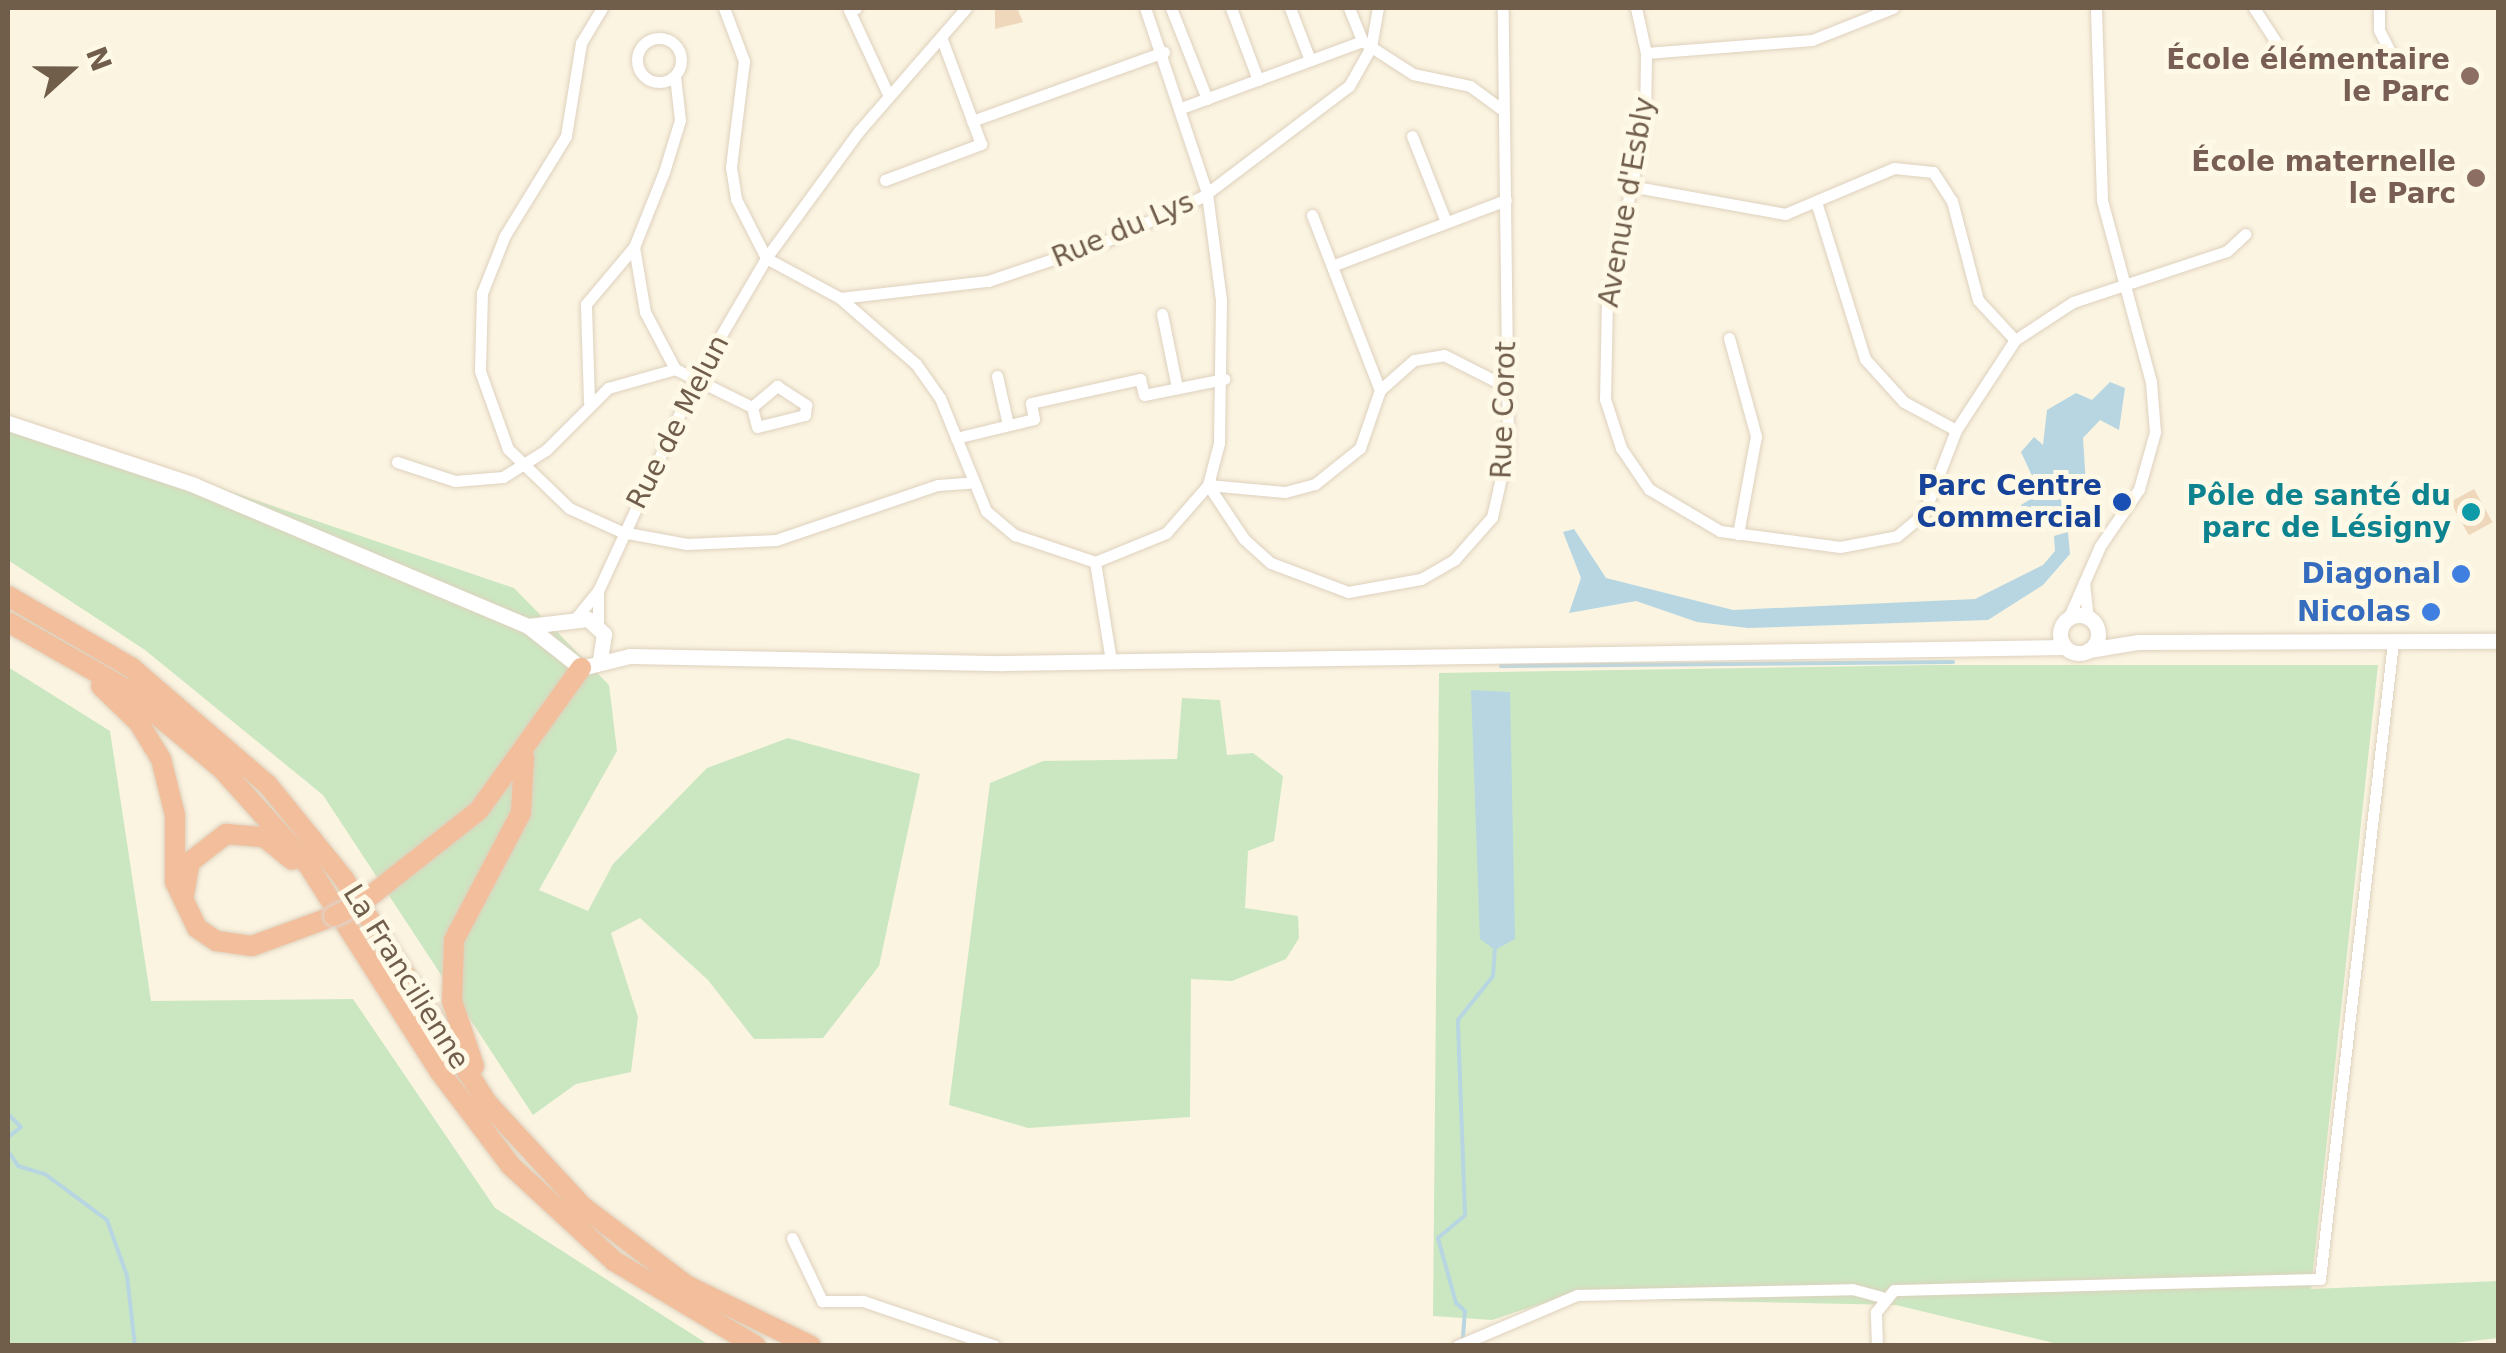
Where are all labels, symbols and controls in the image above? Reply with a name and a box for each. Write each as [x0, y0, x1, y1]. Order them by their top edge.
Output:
north arrow [20, 20, 120, 120]
text: N [79, 42, 118, 76]
place label: École élémentaire le Parc [2166, 43, 2450, 109]
marker: École élémentaire le Parc [2459, 65, 2481, 87]
street label: Avenue d'Esbly [1592, 94, 1662, 310]
place label: École maternelle le Parc [2191, 145, 2456, 211]
marker: École maternelle le Parc [2465, 167, 2487, 189]
street label: Rue du Lys [1047, 185, 1199, 275]
street label: Rue de Melun [620, 329, 736, 515]
street label: Rue Corot [1485, 341, 1523, 479]
place label: Parc Centre Commercial [1916, 469, 2102, 535]
place label: Pôle de santé du parc de Lésigny [2187, 479, 2451, 545]
marker: Parc Centre Commercial [2111, 491, 2133, 513]
marker: Pôle de santé du parc de Lésigny [2460, 501, 2482, 523]
place label: Diagonal [2302, 557, 2441, 591]
marker: Diagonal [2450, 563, 2472, 585]
place label: Nicolas [2297, 595, 2411, 629]
marker: Nicolas [2420, 601, 2442, 623]
street label: La Francilienne [336, 879, 476, 1075]

